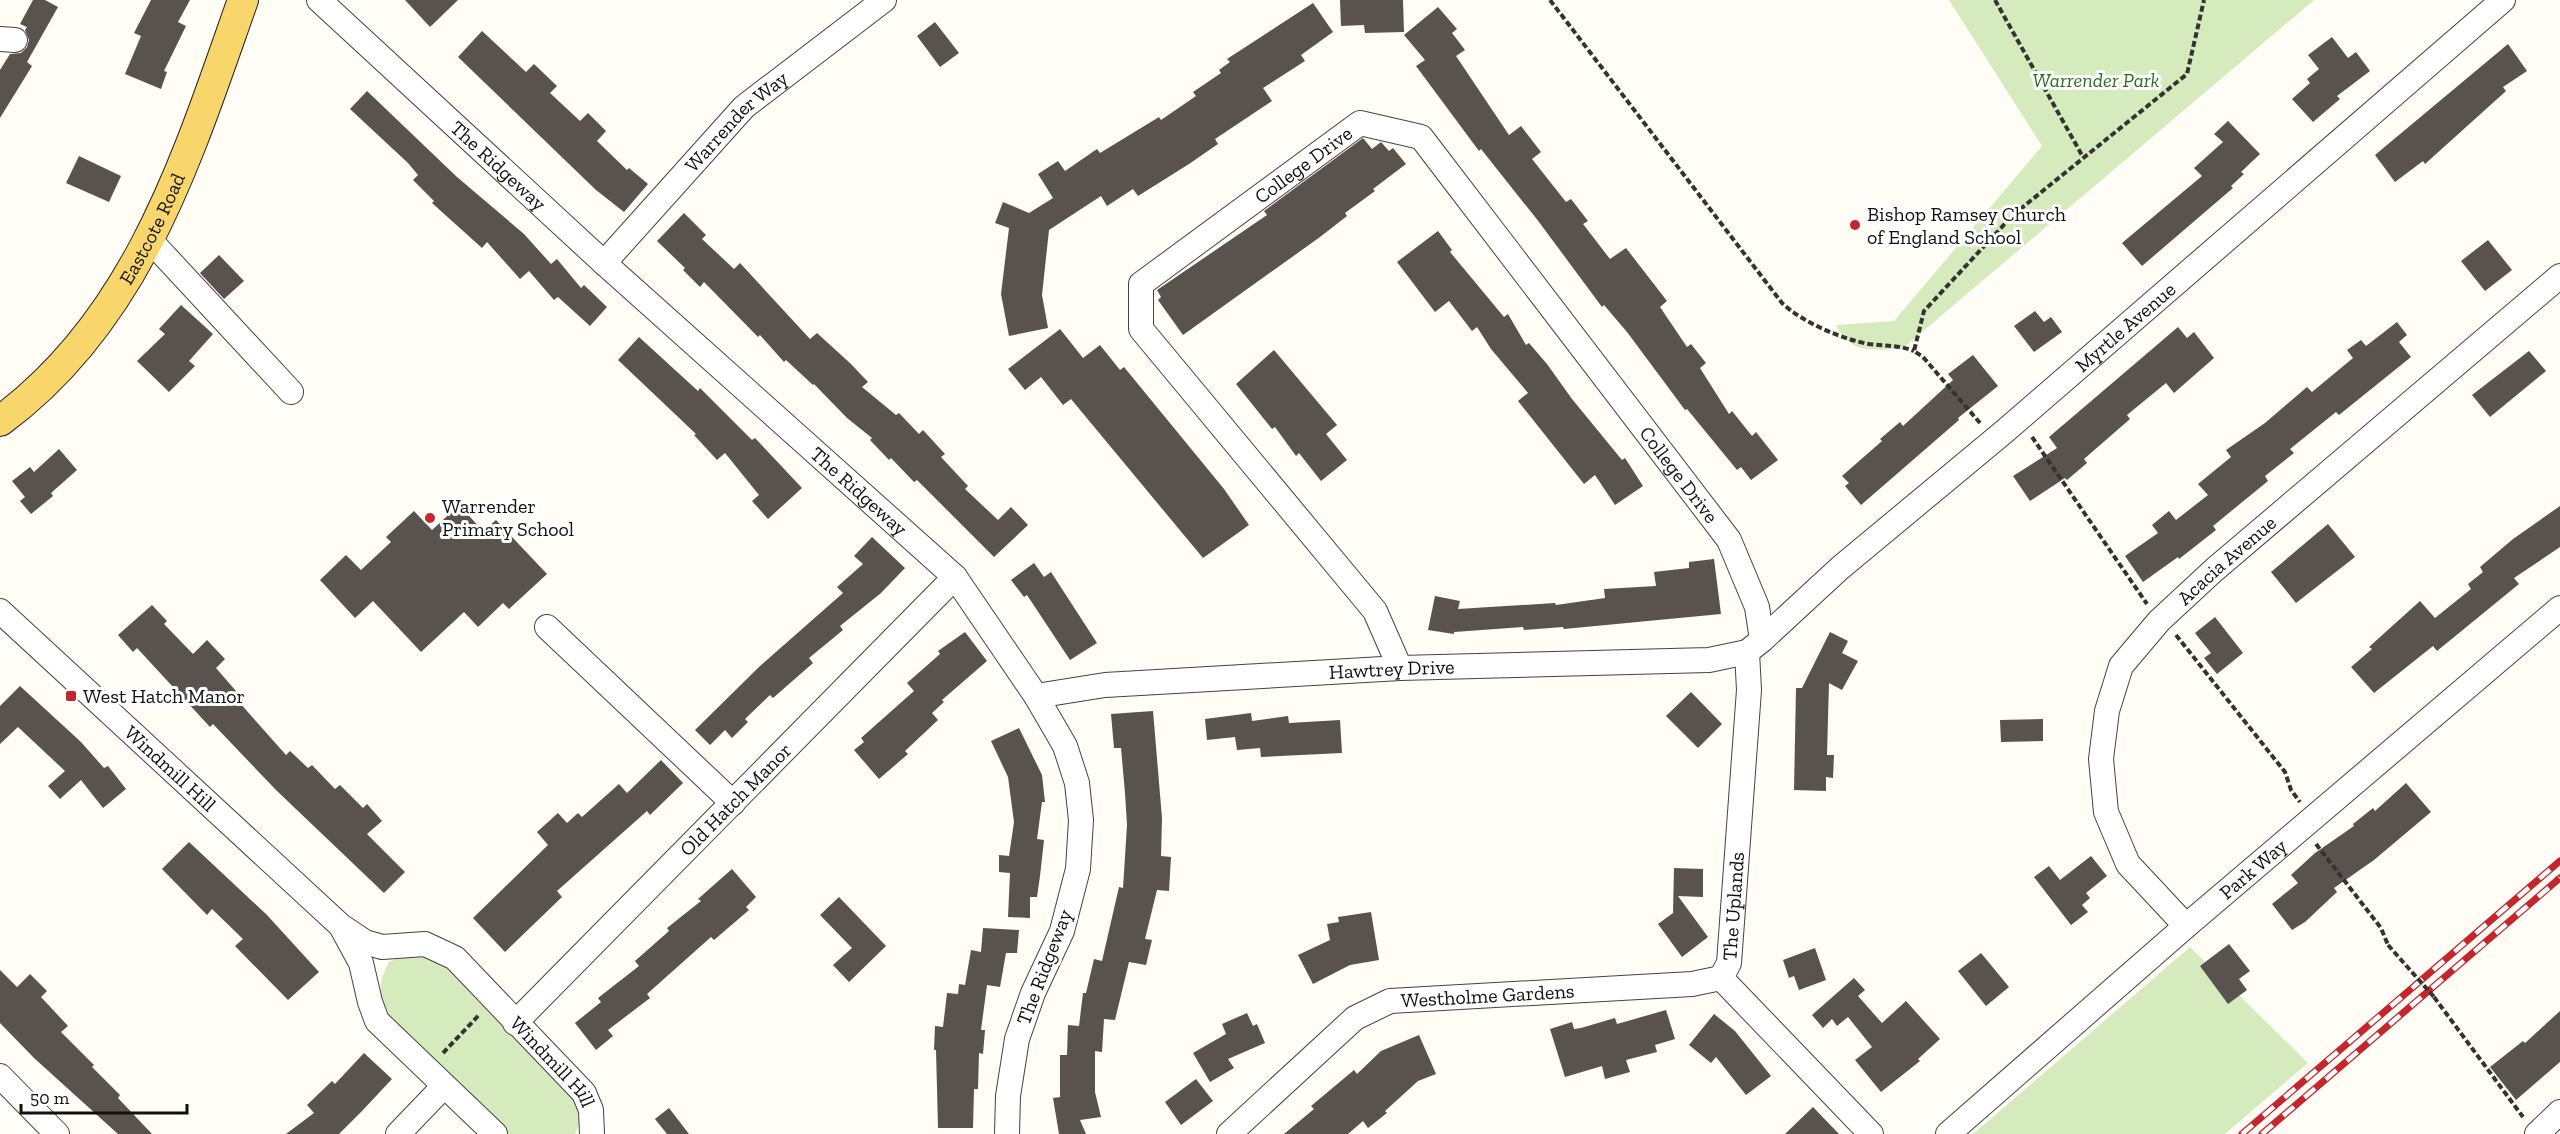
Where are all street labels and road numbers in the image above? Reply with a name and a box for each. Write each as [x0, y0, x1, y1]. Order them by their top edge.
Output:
street label: Warrender Way [680, 66, 793, 177]
street label: The Ridgeway [446, 115, 552, 216]
street label: College Drive [1250, 121, 1357, 209]
street label: Eastcote Road [114, 169, 190, 289]
street label: Myrtle Avenue [2070, 277, 2180, 377]
street label: College Drive [1634, 422, 1724, 528]
street label: The Ridgeway [806, 442, 913, 541]
street label: Acacia Avenue [2172, 511, 2281, 610]
street label: Hawtrey Drive [1328, 655, 1455, 684]
street label: Windmill Hill [120, 720, 221, 817]
street label: Old Hatch Manor [675, 738, 796, 861]
street label: Park Way [2214, 833, 2292, 904]
street label: The Uplands [1717, 851, 1749, 961]
street label: The Ridgeway [1011, 905, 1077, 1028]
street label: Westholme Gardens [1400, 979, 1575, 1012]
street label: Windmill Hill [505, 1011, 601, 1111]

